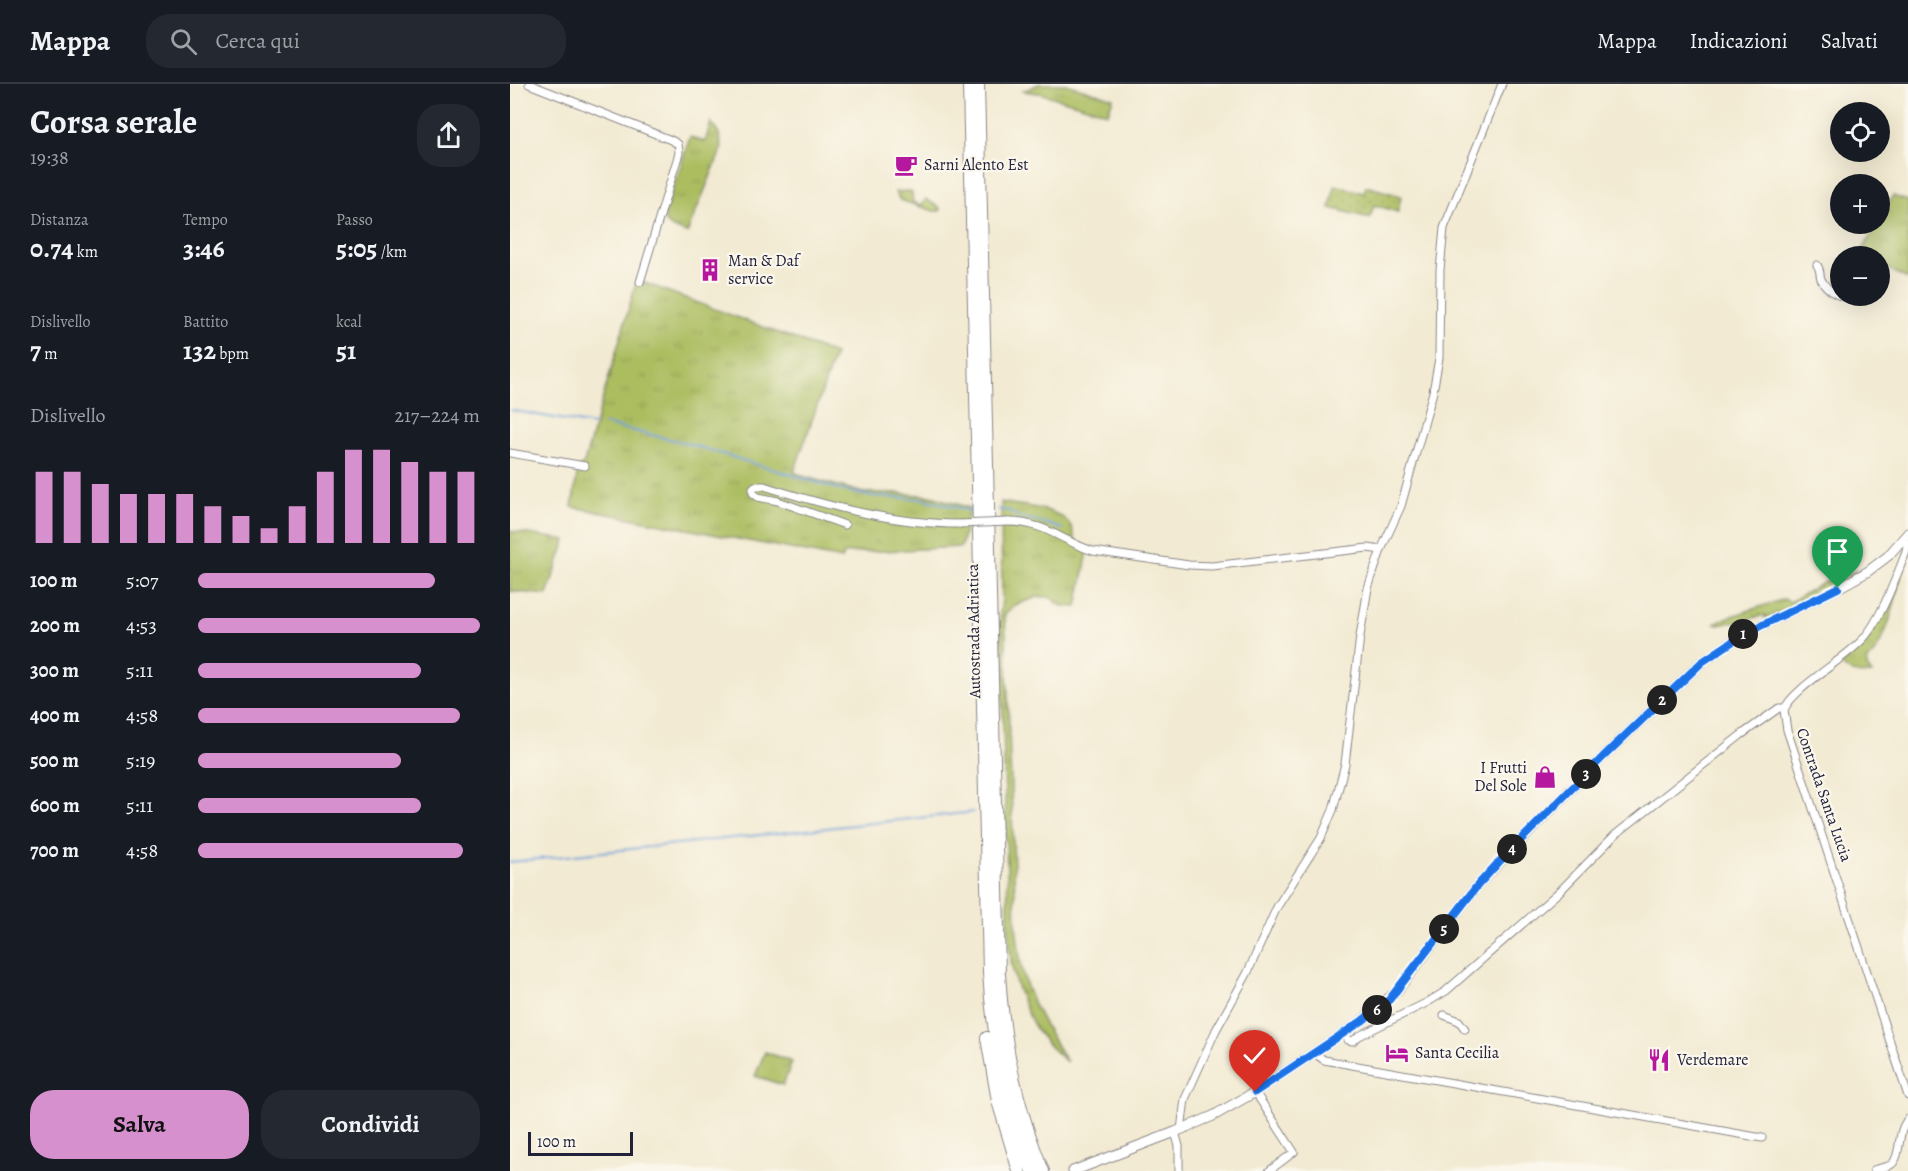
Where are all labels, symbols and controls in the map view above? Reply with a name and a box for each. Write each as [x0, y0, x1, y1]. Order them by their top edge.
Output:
search box [146, 14, 566, 68]
text: Mappa [30, 22, 110, 60]
icon: search [167, 25, 200, 58]
text: Cerca qui [215, 26, 300, 56]
text: Mappa [1597, 27, 1657, 55]
text: Indicazioni [1690, 27, 1788, 55]
text: Salvati [1821, 27, 1878, 55]
text: Corsa serale [30, 99, 197, 144]
map controls [1830, 102, 1890, 306]
button: locate [1830, 102, 1890, 162]
button: share [417, 104, 480, 167]
text: 19:38 [30, 144, 69, 171]
cafe icon: Sarni Alento Est [893, 152, 919, 178]
place label: Sarni Alento Est [924, 154, 1029, 176]
button: + [1830, 174, 1890, 234]
text: Distanza [30, 209, 89, 231]
text: Tempo [183, 209, 228, 231]
text: Passo [336, 209, 373, 231]
text: 0.74 [30, 231, 74, 266]
text: 3:46 [183, 231, 225, 266]
text: 5:05 [336, 231, 377, 266]
text: km [74, 241, 98, 263]
text: /km [377, 241, 407, 263]
button: − [1830, 246, 1890, 306]
place label: Man & Daf service [728, 250, 802, 290]
building icon: Man & Daf service [697, 257, 723, 283]
text: Dislivello [30, 311, 90, 333]
text: Battito [183, 311, 228, 333]
text: kcal [336, 311, 362, 333]
text: 7 [30, 333, 41, 368]
text: 132 [183, 333, 216, 368]
text: 51 [336, 333, 356, 368]
text: m [41, 343, 58, 365]
text: bpm [216, 343, 249, 365]
text: Dislivello [30, 402, 106, 429]
text: 217–224 m [394, 402, 480, 429]
pin [1812, 526, 1863, 588]
icon: arrive [1821, 535, 1854, 568]
street label: Autostrada Adriatica [962, 563, 986, 700]
text: 100 m [30, 567, 78, 594]
text: 5:07 [126, 567, 158, 594]
text: 200 m [30, 612, 80, 639]
text: 4:53 [126, 612, 157, 639]
pin: 1 [1728, 619, 1758, 649]
text: 1 [1740, 623, 1746, 645]
text: 300 m [30, 657, 79, 684]
text: 5:11 [126, 657, 153, 684]
pin: 2 [1647, 685, 1677, 715]
text: 2 [1658, 689, 1666, 711]
text: 400 m [30, 702, 80, 729]
text: 4:58 [126, 702, 158, 729]
street label: Contrada Santa Lucia [1791, 725, 1857, 865]
text: 500 m [30, 747, 79, 774]
text: 5:19 [126, 747, 155, 774]
place label: I Frutti Del Sole [1474, 757, 1527, 797]
pin: 3 [1571, 759, 1601, 789]
text: 3 [1583, 763, 1589, 785]
shop icon: I Frutti Del Sole [1532, 764, 1558, 790]
text: 600 m [30, 792, 80, 819]
text: 5:11 [126, 792, 153, 819]
pin: 4 [1497, 834, 1527, 864]
text: 700 m [30, 837, 79, 864]
text: 4:58 [126, 837, 158, 864]
text: 4 [1508, 838, 1516, 860]
pin: 5 [1429, 914, 1459, 944]
text: 5 [1441, 918, 1447, 940]
pin: 6 [1362, 995, 1392, 1025]
text: 6 [1373, 999, 1381, 1021]
pin [1229, 1030, 1280, 1092]
icon: check [1238, 1039, 1271, 1072]
hotel icon: Santa Cecilia [1384, 1040, 1410, 1066]
place label: Santa Cecilia [1415, 1042, 1500, 1064]
restaurant icon: Verdemare [1646, 1047, 1672, 1073]
place label: Verdemare [1676, 1049, 1748, 1071]
button: Salva [30, 1090, 249, 1159]
button: Condividi [261, 1090, 480, 1159]
scale bar [528, 1129, 633, 1156]
text: 100 m [537, 1131, 576, 1153]

